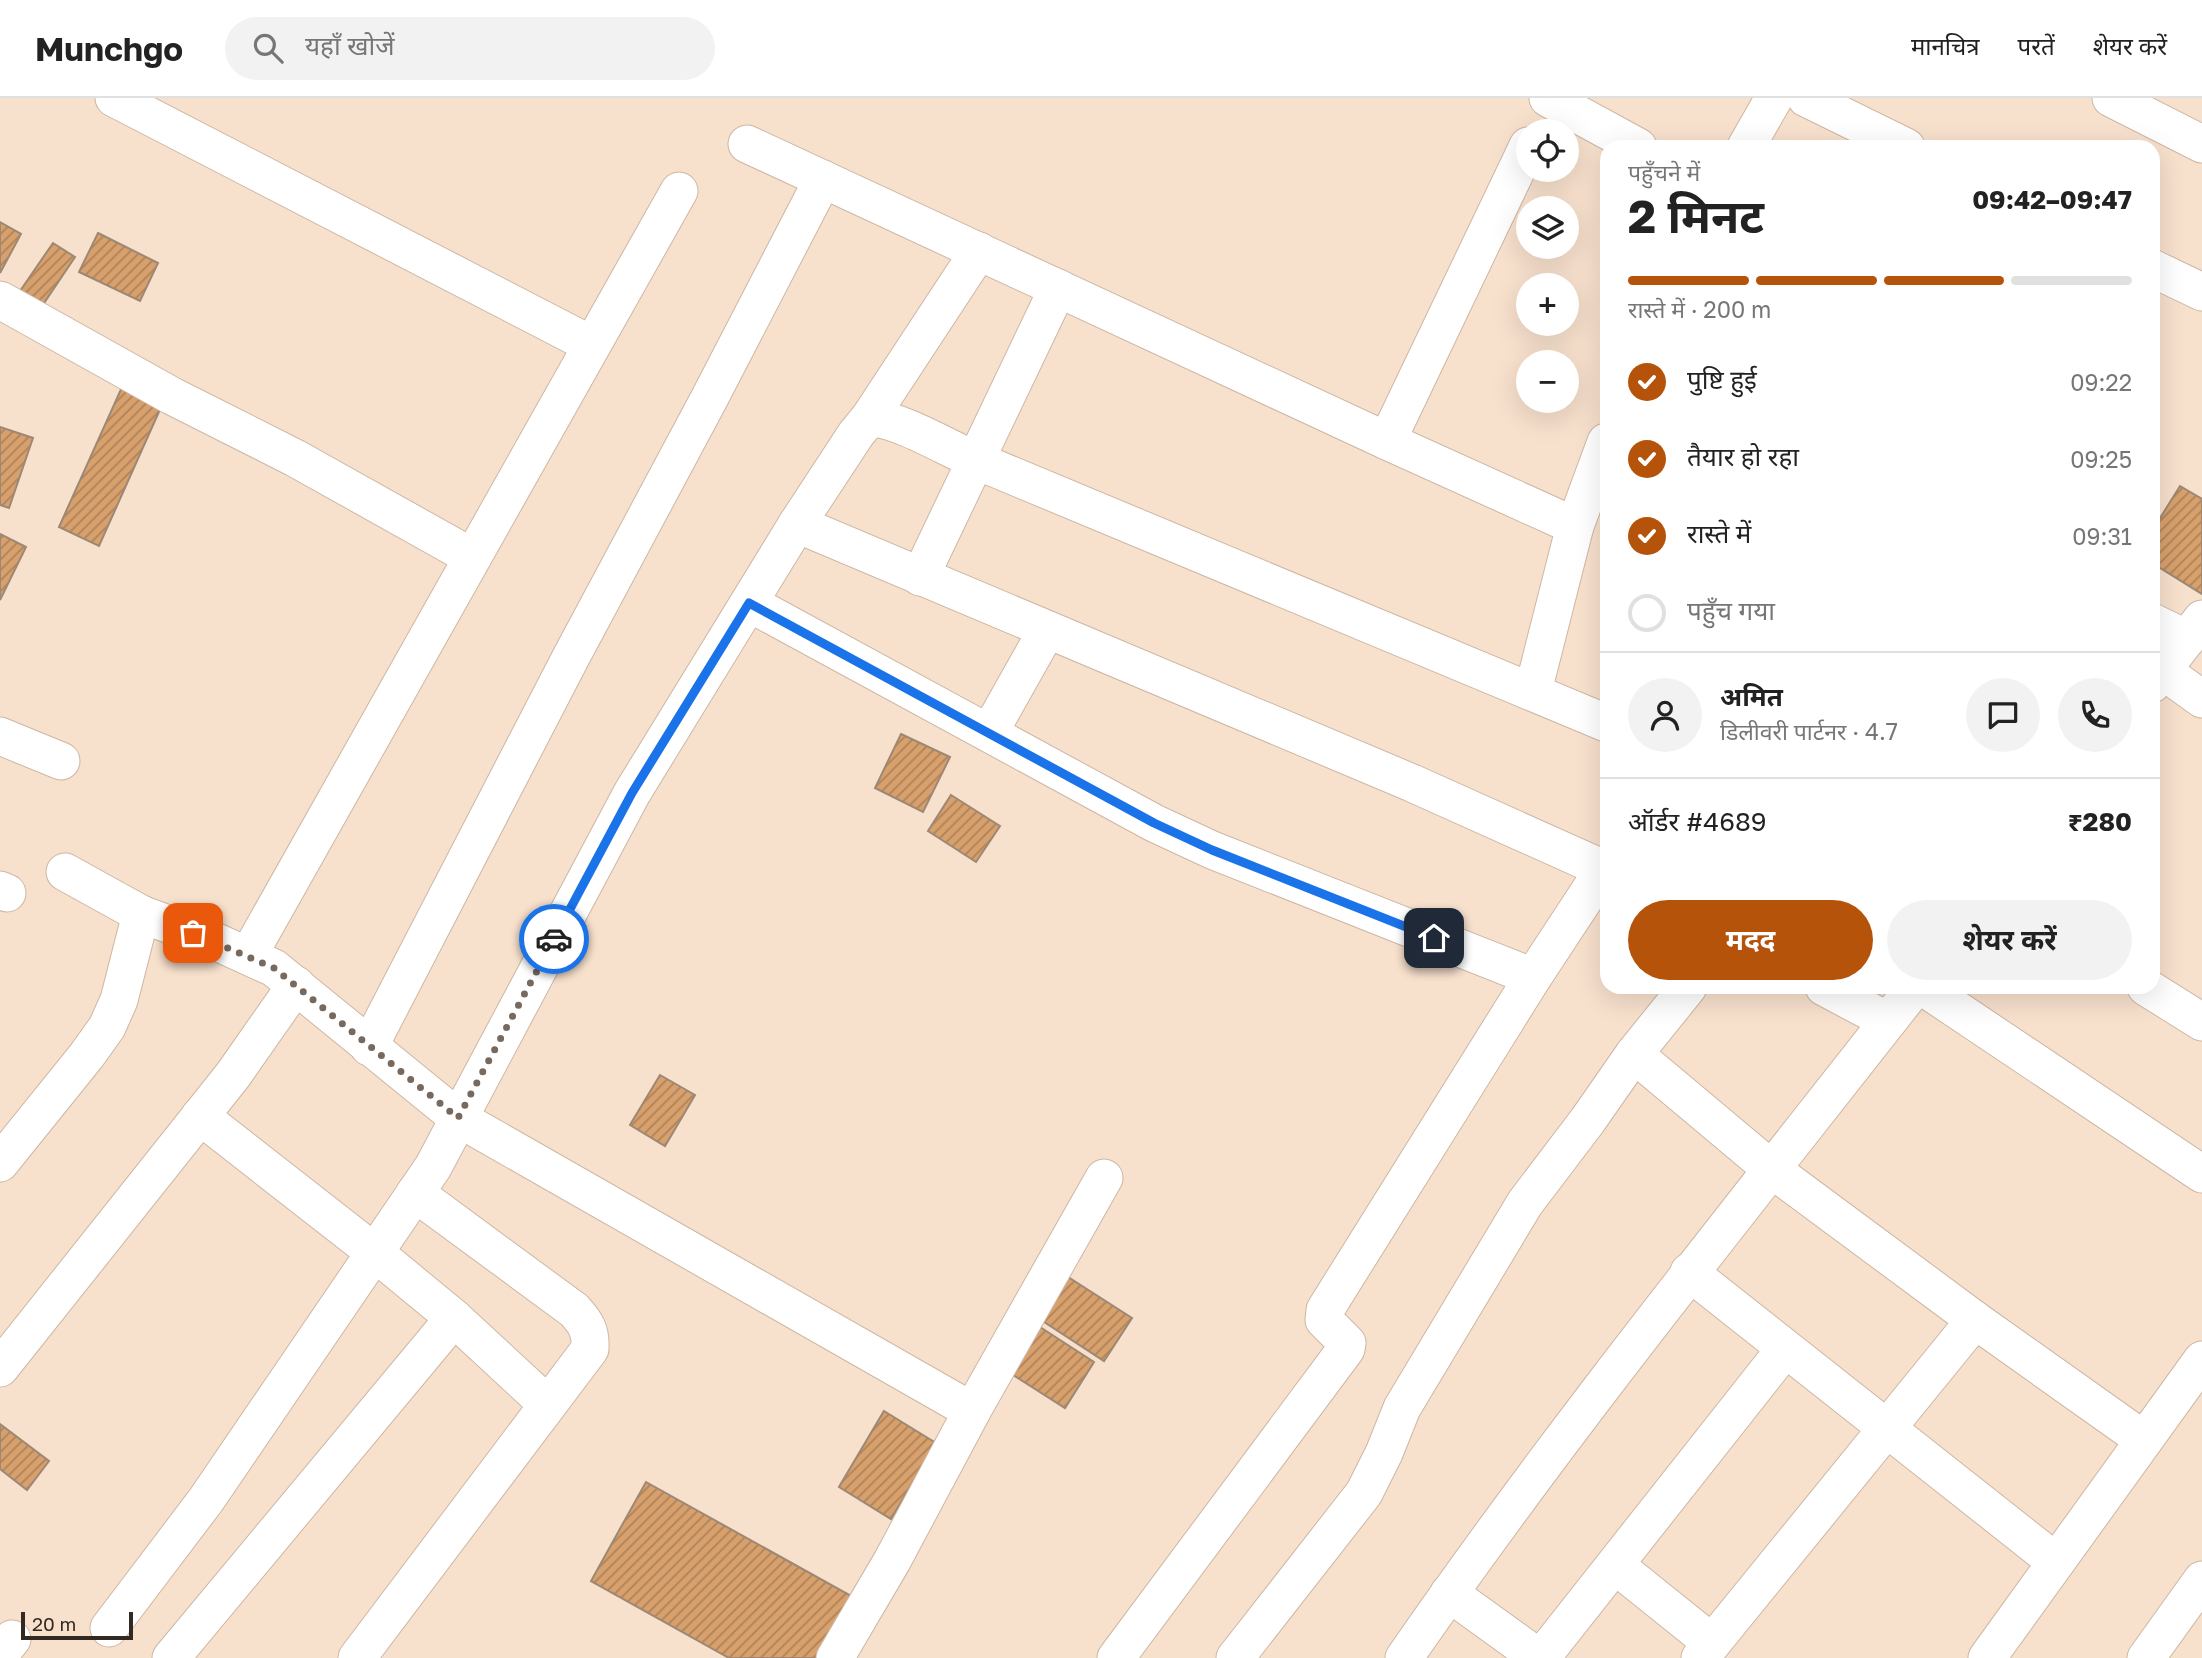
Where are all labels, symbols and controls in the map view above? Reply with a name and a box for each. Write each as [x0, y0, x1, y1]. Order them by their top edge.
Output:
search box [225, 17, 715, 80]
text: Munchgo [35, 29, 183, 68]
icon: search [249, 29, 287, 67]
text: यहाँ खोजें [305, 30, 394, 61]
text: मानचित्र [1911, 31, 1980, 60]
text: परतें [2018, 31, 2055, 60]
text: शेयर करें [2093, 31, 2167, 60]
map controls [1516, 119, 1579, 413]
button: locate [1516, 119, 1579, 182]
text: पहुँचने में [1628, 158, 1700, 186]
text: 09:42–09:47 [1972, 184, 2132, 215]
text: 2 मिनट [1628, 188, 1764, 243]
button: layers [1516, 196, 1579, 259]
button: + [1516, 273, 1579, 336]
text: रास्ते में · 200 m [1628, 295, 1771, 323]
button: − [1516, 350, 1579, 413]
icon: check [1628, 363, 1666, 401]
text: पुष्टि हुई [1687, 364, 1757, 395]
text: 09:22 [2070, 368, 2132, 396]
icon: check [1628, 440, 1666, 478]
text: तैयार हो रहा [1687, 441, 1799, 472]
text: 09:25 [2070, 445, 2132, 473]
icon: check [1628, 517, 1666, 555]
text: रास्ते में [1687, 518, 1751, 549]
text: 09:31 [2072, 522, 2132, 550]
text: पहुँच गया [1687, 595, 1775, 626]
button: person [1628, 678, 1702, 752]
button: chat [1966, 678, 2040, 752]
button: phone [2058, 678, 2132, 752]
text: अमित [1720, 681, 1783, 712]
text: डिलीवरी पार्टनर · 4.7 [1720, 717, 1898, 745]
text: ऑर्डर #4689 [1628, 806, 1767, 837]
text: ₹280 [2068, 806, 2132, 837]
button: मदद [1628, 900, 1873, 980]
button: शेयर करें [1887, 900, 2132, 980]
pin [163, 903, 223, 963]
courier [519, 904, 589, 974]
pin [1404, 908, 1464, 968]
icon: bag [174, 914, 212, 952]
icon: home [1415, 919, 1453, 957]
icon: car [535, 920, 573, 958]
scale bar [21, 1609, 133, 1641]
text: 20 m [32, 1612, 76, 1635]

